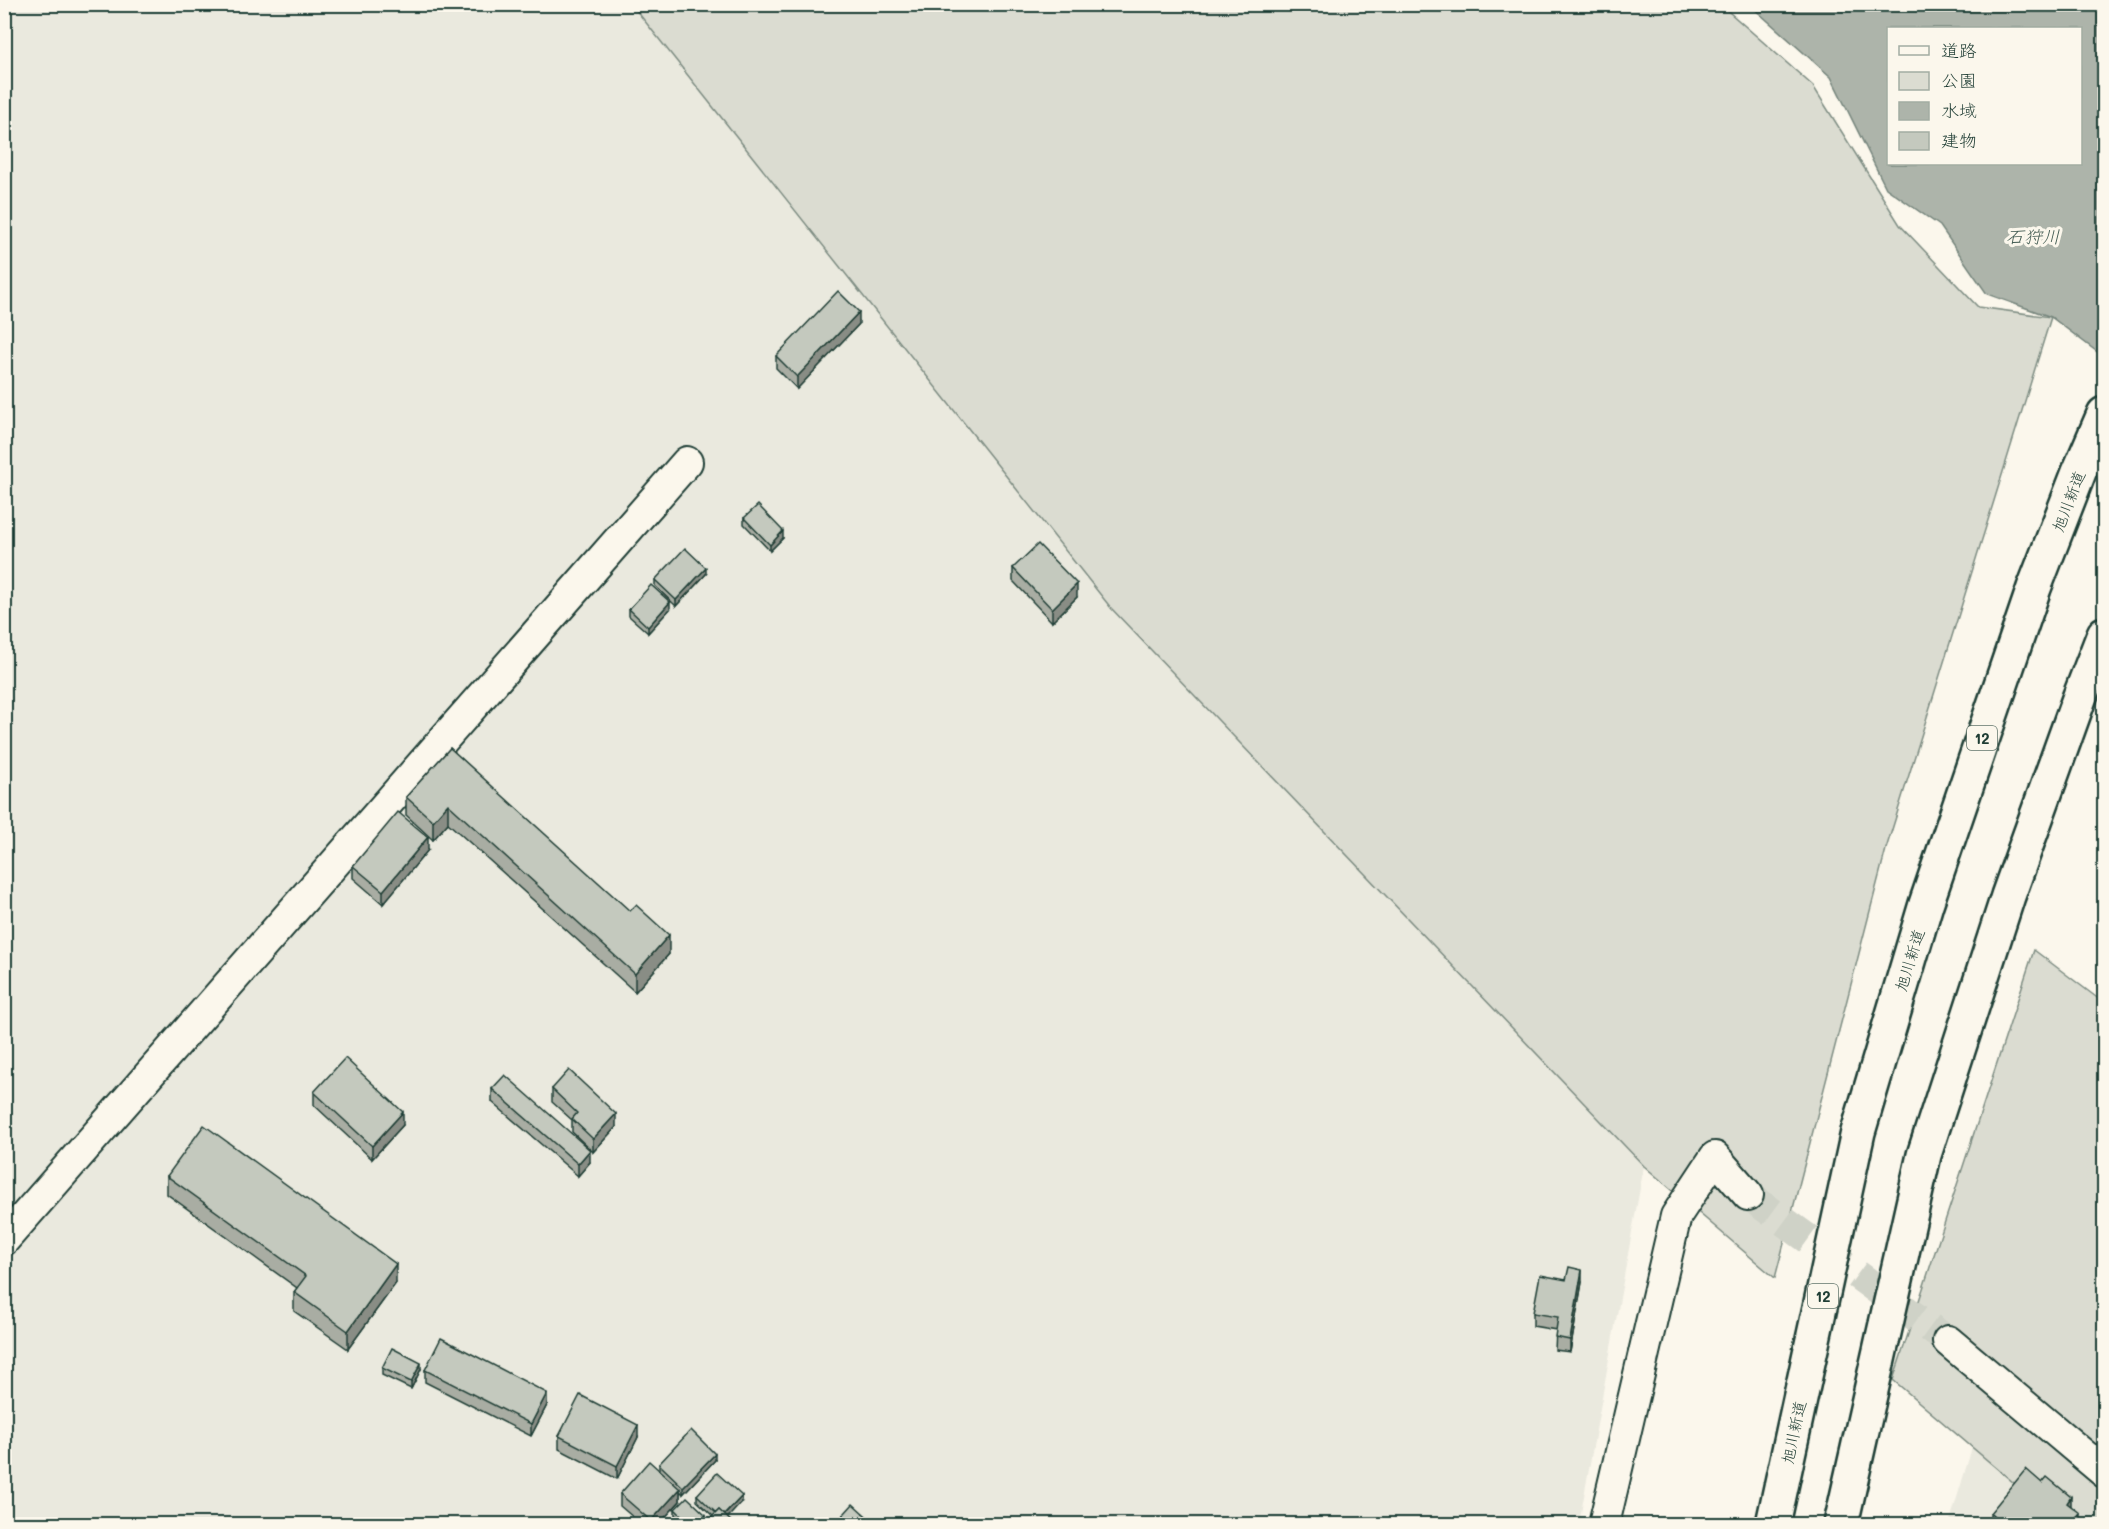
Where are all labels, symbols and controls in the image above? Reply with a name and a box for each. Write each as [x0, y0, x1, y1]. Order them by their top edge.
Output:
legend [1887, 27, 2082, 165]
text: 道路 [1941, 38, 1977, 62]
text: 公園 [1941, 68, 1977, 92]
text: 水域 [1941, 98, 1977, 122]
text: 建物 [1941, 128, 1977, 152]
water label: 石狩川 [2006, 224, 2060, 248]
street label: 旭川新道 [2047, 467, 2089, 535]
road number: 12 [1967, 726, 1997, 750]
street label: 旭川新道 [1890, 926, 1928, 994]
road number: 12 [1808, 1284, 1838, 1308]
street label: 旭川新道 [1776, 1399, 1810, 1465]

